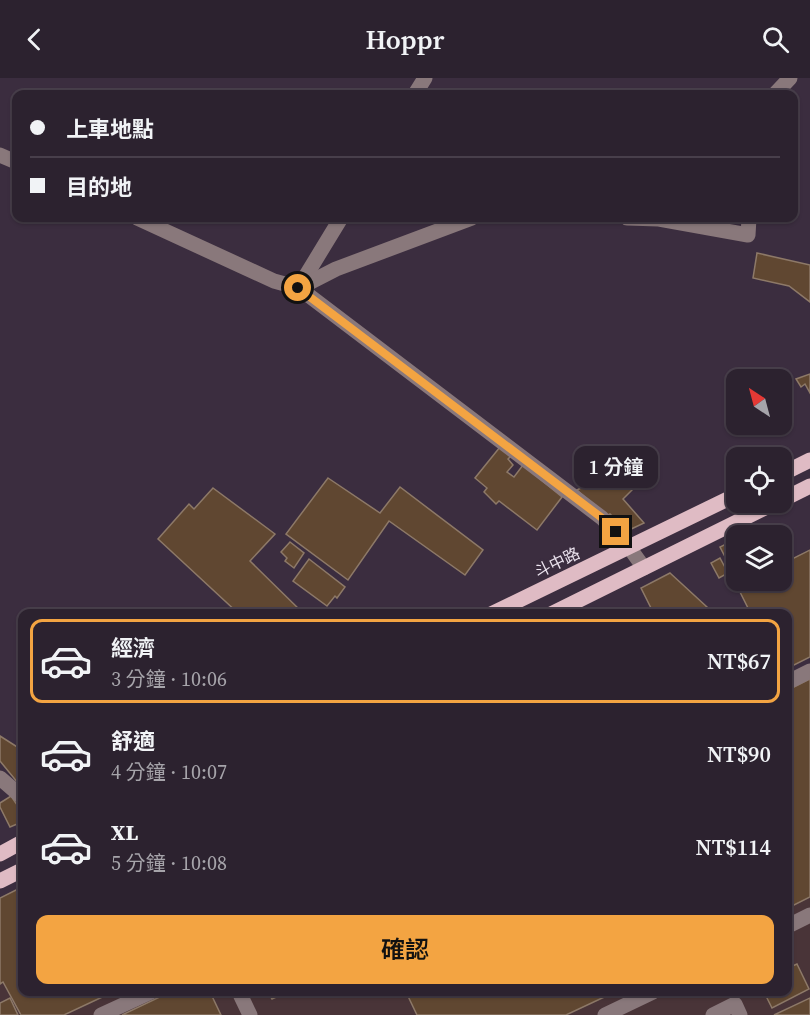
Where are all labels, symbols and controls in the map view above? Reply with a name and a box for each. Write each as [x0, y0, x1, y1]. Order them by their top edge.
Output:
text: Hoppr [366, 21, 445, 58]
icon: back [18, 23, 51, 56]
icon: search [759, 23, 792, 56]
text: 上車地點 [66, 114, 154, 144]
text: 目的地 [66, 172, 132, 202]
route start [284, 274, 311, 301]
north arrow [726, 369, 792, 435]
map controls [726, 369, 792, 591]
callout: 1 分鐘 [574, 445, 658, 487]
button: locate [726, 447, 792, 513]
text: 1 分鐘 [589, 453, 643, 481]
route end [602, 518, 629, 545]
button: layers [726, 525, 792, 591]
street label: 斗中路 [531, 542, 583, 582]
text: 經濟 [111, 633, 155, 663]
icon: car [39, 634, 93, 688]
text: NT$67 [707, 646, 771, 676]
text: 3 分鐘 · 10:06 [111, 665, 227, 693]
text: 舒適 [111, 726, 155, 756]
icon: car [39, 727, 93, 781]
text: NT$90 [707, 739, 771, 769]
text: 4 分鐘 · 10:07 [111, 758, 227, 786]
text: XL [111, 817, 138, 847]
icon: car [39, 820, 93, 874]
text: NT$114 [696, 832, 771, 862]
text: 5 分鐘 · 10:08 [111, 849, 227, 877]
button: 確認 [36, 915, 774, 984]

